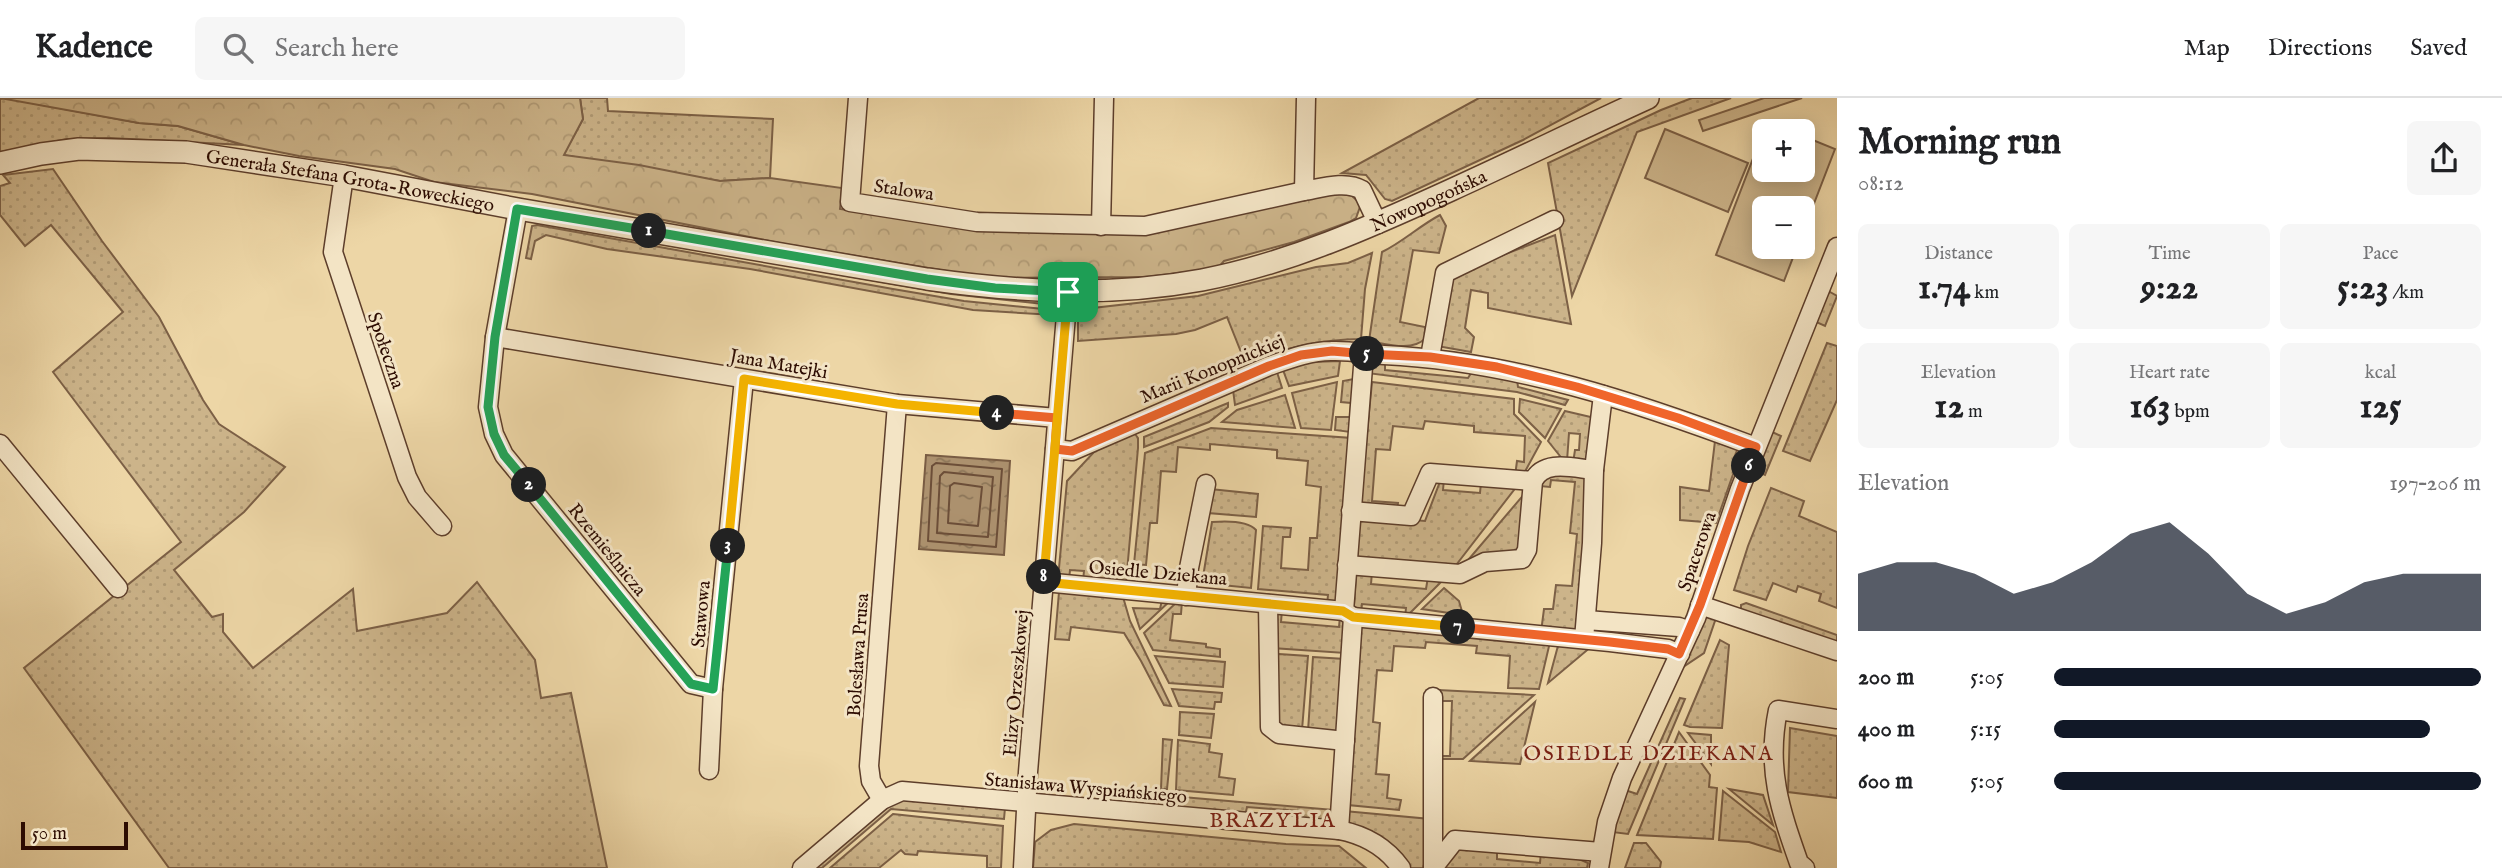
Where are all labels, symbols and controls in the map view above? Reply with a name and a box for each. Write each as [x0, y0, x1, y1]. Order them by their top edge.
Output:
search box [195, 17, 685, 80]
text: Kadence [35, 27, 153, 69]
icon: search [219, 29, 257, 67]
text: Search here [275, 32, 399, 65]
text: Map [2184, 33, 2230, 64]
text: Directions [2268, 33, 2372, 64]
text: Saved [2410, 33, 2467, 64]
map controls [1752, 119, 1815, 259]
button: + [1752, 119, 1815, 182]
text: Morning run [1858, 119, 2061, 167]
button: share [2407, 121, 2481, 195]
street label: Generała Stefana Grota-Roweckiego [204, 145, 496, 218]
street label: Nowopogońska [1367, 165, 1492, 238]
text: 08:12 [1858, 169, 1904, 198]
street label: Stalowa [872, 175, 936, 207]
button: − [1752, 196, 1815, 259]
pin: 1 [632, 214, 666, 248]
text: 1 [645, 218, 652, 242]
text: Distance [1924, 242, 1993, 266]
text: Time [2148, 242, 2191, 266]
text: Pace [2363, 242, 2398, 266]
pin [1038, 262, 1098, 322]
text: 1.74 [1918, 266, 1970, 311]
text: 9:22 [2141, 266, 2198, 311]
text: 5:23 [2337, 266, 2388, 311]
icon: arrive [1049, 273, 1087, 311]
text: km [1970, 281, 1999, 305]
text: /km [2388, 281, 2424, 305]
street label: Społeczna [361, 309, 410, 393]
street label: Marii Konopnickiej [1137, 330, 1288, 410]
pin: 5 [1350, 336, 1384, 372]
text: 5 [1363, 341, 1370, 365]
street label: Jana Matejki [726, 344, 829, 385]
text: Elevation [1921, 361, 1996, 385]
text: Heart rate [2129, 361, 2210, 385]
text: kcal [2365, 361, 2396, 385]
text: 12 [1934, 385, 1964, 430]
text: 163 [2129, 385, 2170, 430]
text: 125 [2359, 385, 2402, 430]
pin: 4 [979, 396, 1014, 430]
text: 4 [992, 400, 1001, 424]
text: m [1964, 400, 1983, 424]
text: bpm [2170, 400, 2210, 424]
pin: 6 [1732, 448, 1766, 484]
text: 6 [1744, 453, 1753, 477]
pin: 2 [512, 468, 546, 502]
text: Elevation [1858, 469, 1949, 498]
text: 197–206 m [2389, 469, 2481, 498]
text: 2 [524, 472, 533, 496]
street label: Rzemieślnicza [562, 499, 652, 602]
street label: Spacerowa [1673, 508, 1723, 595]
pin: 3 [710, 528, 746, 564]
text: 3 [724, 533, 731, 557]
street label: Osiedle Dziekana [1088, 556, 1229, 592]
pin: 8 [1026, 560, 1062, 594]
text: 8 [1040, 564, 1047, 588]
street label: Stawowa [687, 579, 717, 649]
street label: Bolesława Prusa [843, 592, 875, 718]
street label: Elizy Orzeszkowej [999, 609, 1035, 758]
pin: 7 [1440, 610, 1476, 644]
text: 7 [1453, 614, 1462, 638]
text: 200 m [1858, 663, 1914, 692]
text: 5:05 [1970, 663, 2004, 692]
text: 400 m [1858, 715, 1915, 744]
text: 5:15 [1970, 715, 2001, 744]
district label: OSIEDLE DZIEKANA [1524, 741, 1774, 768]
text: 600 m [1858, 767, 1913, 796]
text: 5:05 [1970, 767, 2004, 796]
street label: Stanisława Wyspiańskiego [984, 768, 1188, 810]
district label: BRAZYLIA [1209, 808, 1337, 835]
scale bar [21, 819, 128, 851]
text: 50 m [32, 822, 67, 846]

